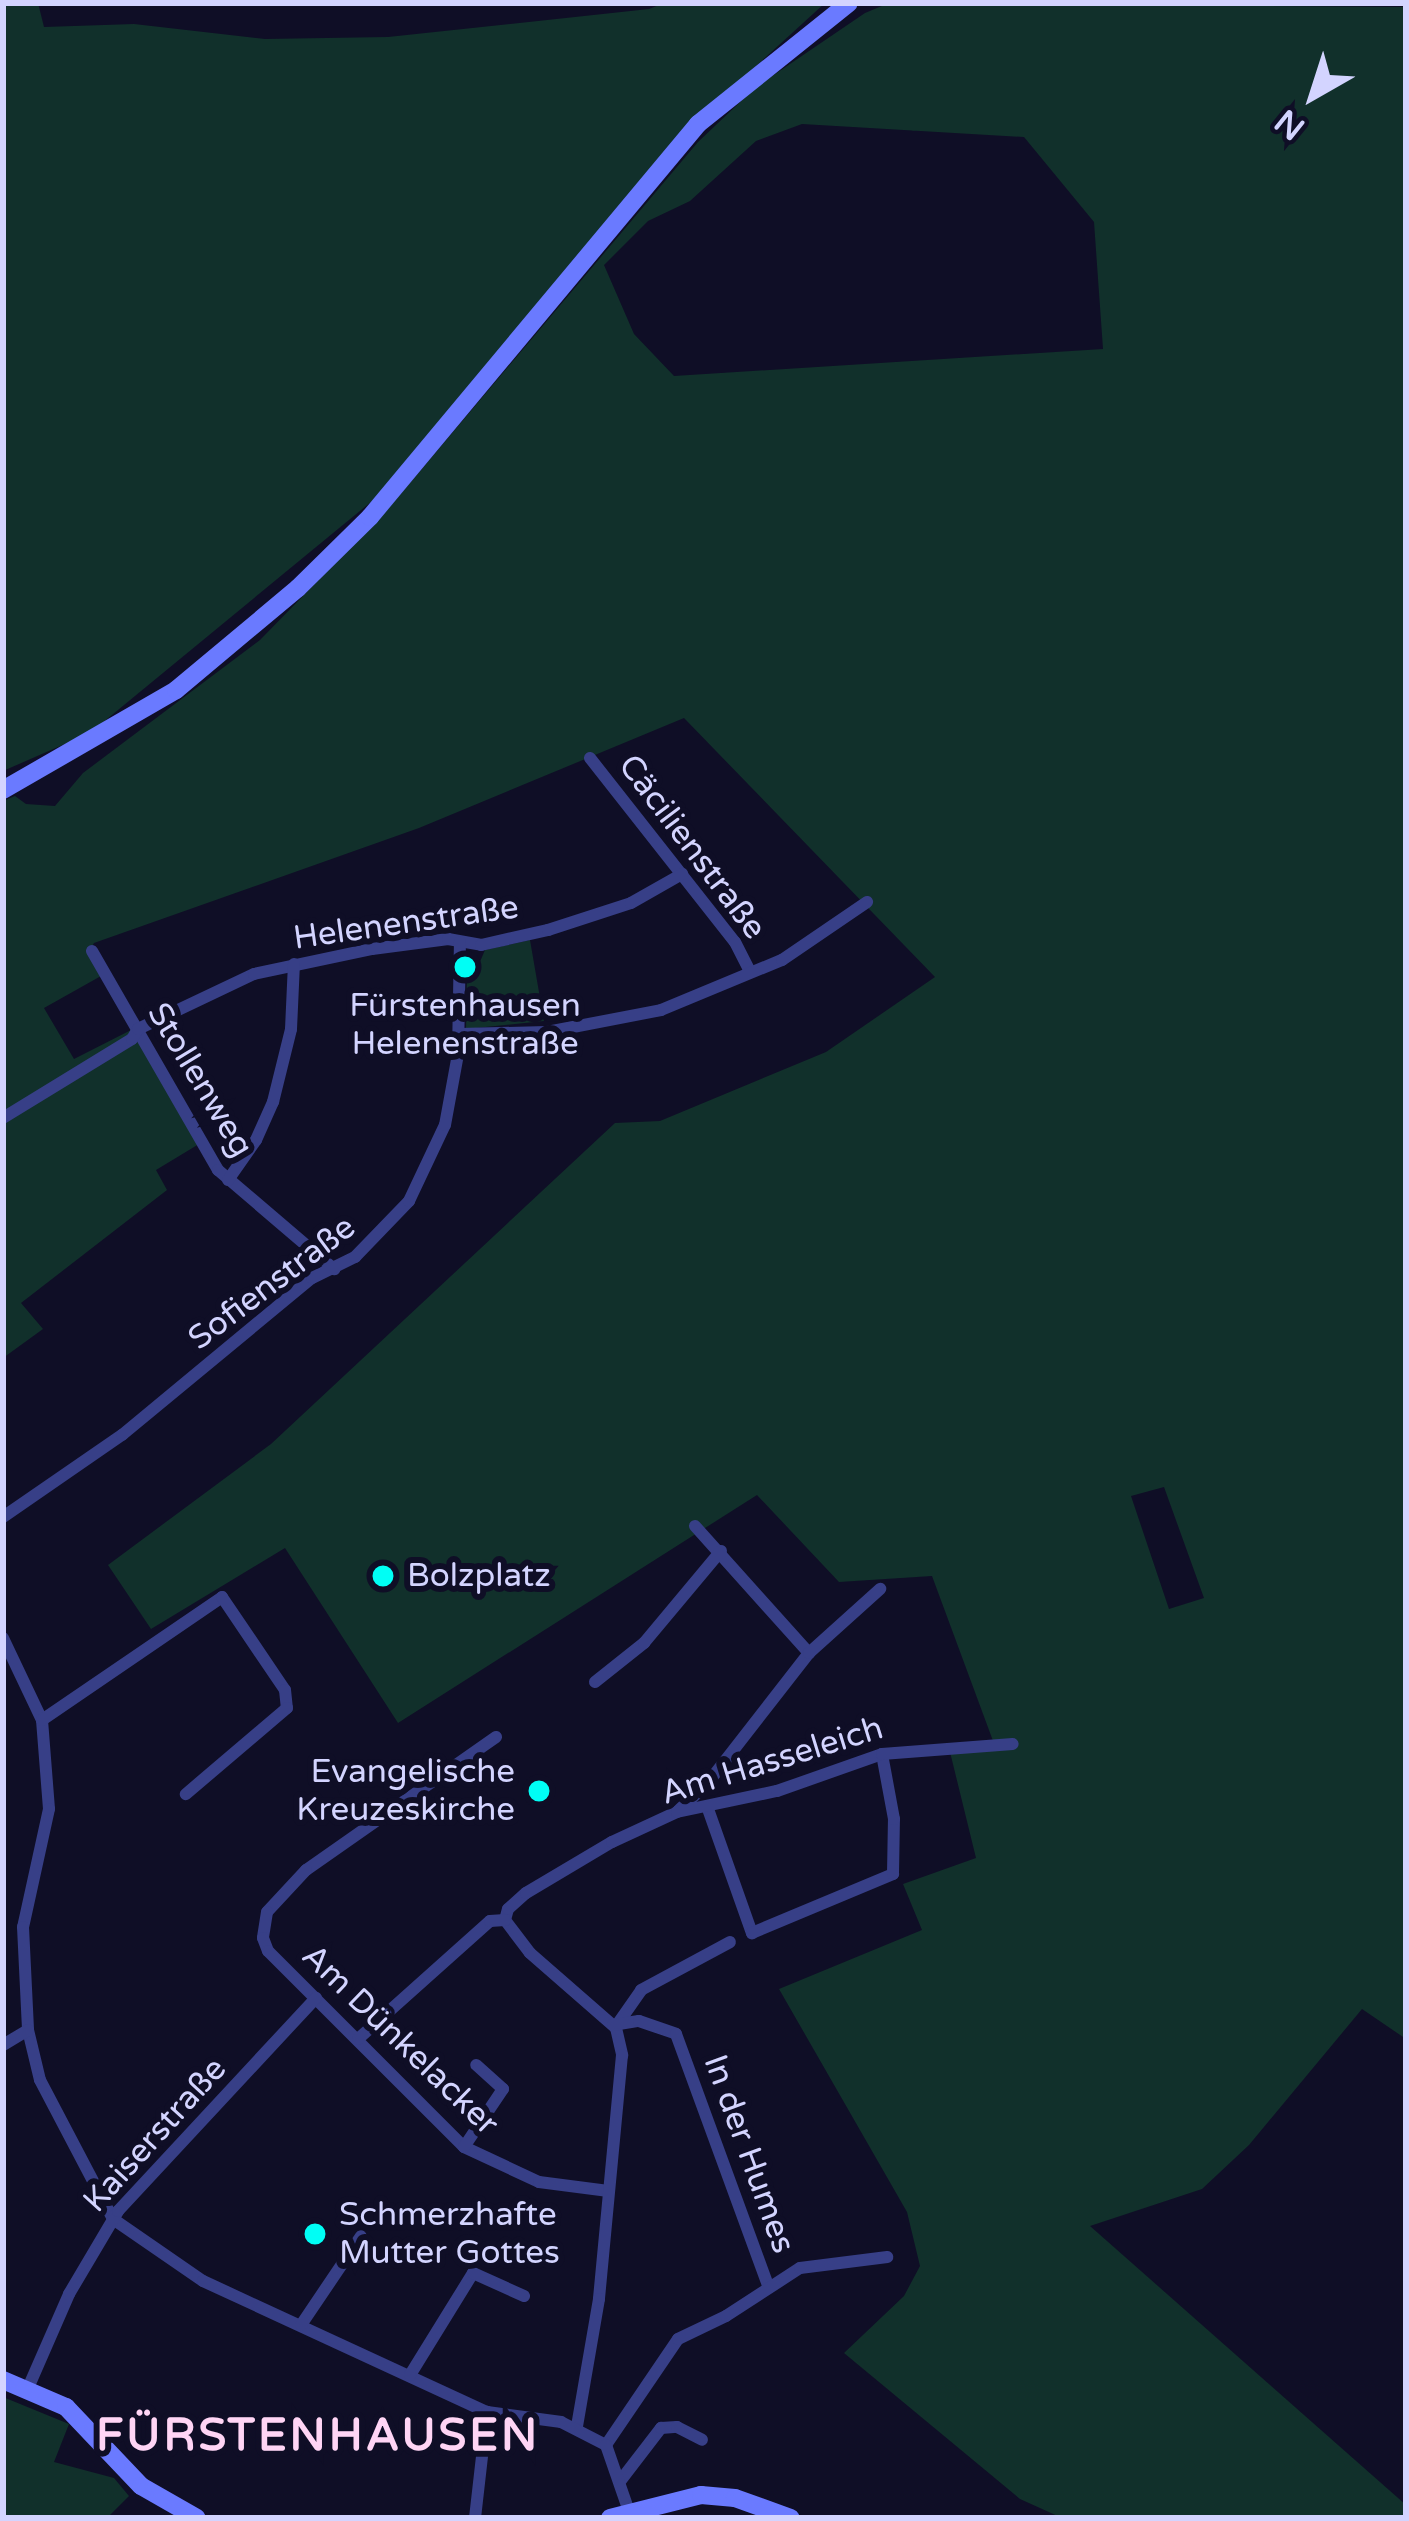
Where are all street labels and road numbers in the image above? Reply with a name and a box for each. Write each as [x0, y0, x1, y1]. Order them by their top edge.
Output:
street label: Cäcilienstraße [610, 747, 774, 947]
street label: Helenenstraße [291, 888, 521, 958]
street label: Stollenweg [139, 996, 261, 1164]
street label: Sofienstraße [181, 1208, 363, 1358]
street label: Am Hasseleich [656, 1708, 888, 1814]
street label: Am Dünkelacker [294, 1936, 506, 2144]
street label: Kaiserstraße [75, 2050, 235, 2220]
street label: In der Humes [695, 2050, 803, 2258]

